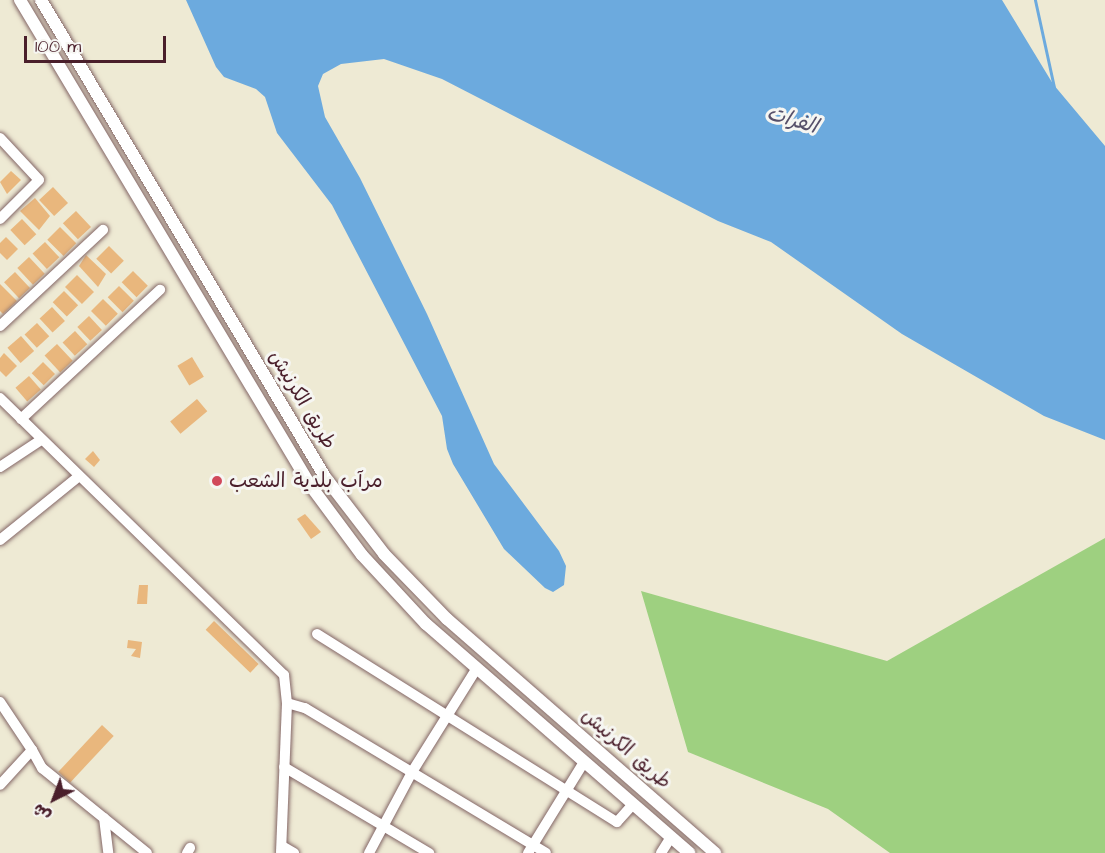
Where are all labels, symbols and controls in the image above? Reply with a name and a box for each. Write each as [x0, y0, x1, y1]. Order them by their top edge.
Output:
scale bar [27, 24, 170, 62]
text: 100 m [35, 34, 81, 59]
water label: الفرات [764, 100, 820, 140]
street label: طريق الكرنيش [263, 346, 341, 454]
place label: مرآب بلدية الشعب [229, 469, 383, 493]
marker: مرآب بلدية الشعب [210, 474, 224, 488]
street label: طريق الكرنيش [576, 704, 676, 794]
north arrow [24, 769, 84, 829]
text: ش [28, 798, 56, 826]

